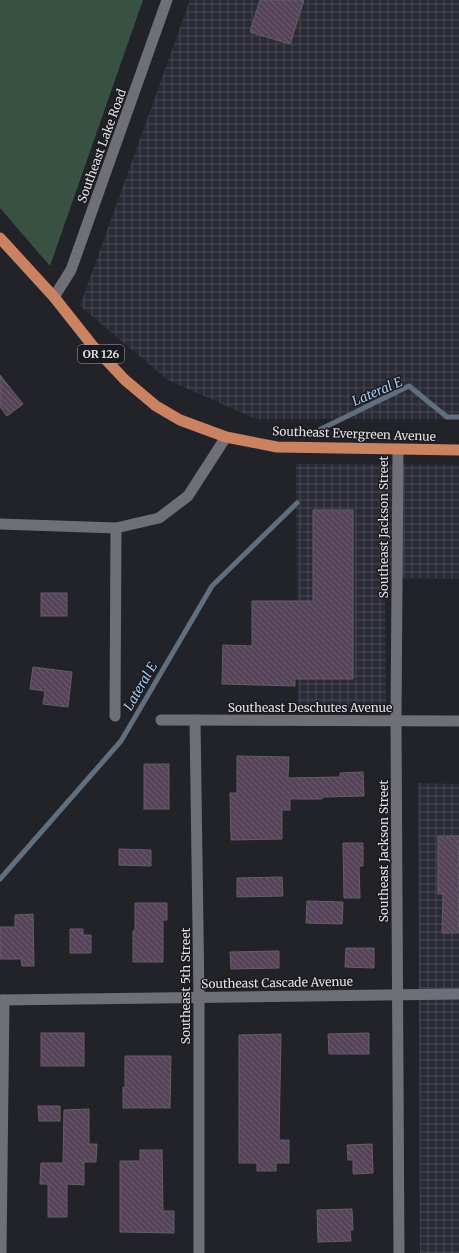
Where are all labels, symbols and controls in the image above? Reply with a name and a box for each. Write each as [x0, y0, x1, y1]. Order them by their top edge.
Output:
street label: Southeast Lake Road [74, 87, 129, 205]
road number: OR 126 [78, 345, 124, 363]
water label: Lateral E [349, 373, 405, 410]
street label: Southeast Evergreen Avenue [272, 423, 436, 444]
street label: Southeast Jackson Street [376, 455, 391, 598]
water label: Lateral E [120, 659, 161, 713]
street label: Southeast Deschutes Avenue [228, 700, 392, 715]
street label: Southeast Jackson Street [376, 779, 391, 922]
street label: Southeast 5th Street [178, 927, 193, 1044]
street label: Southeast Cascade Avenue [201, 974, 353, 991]

